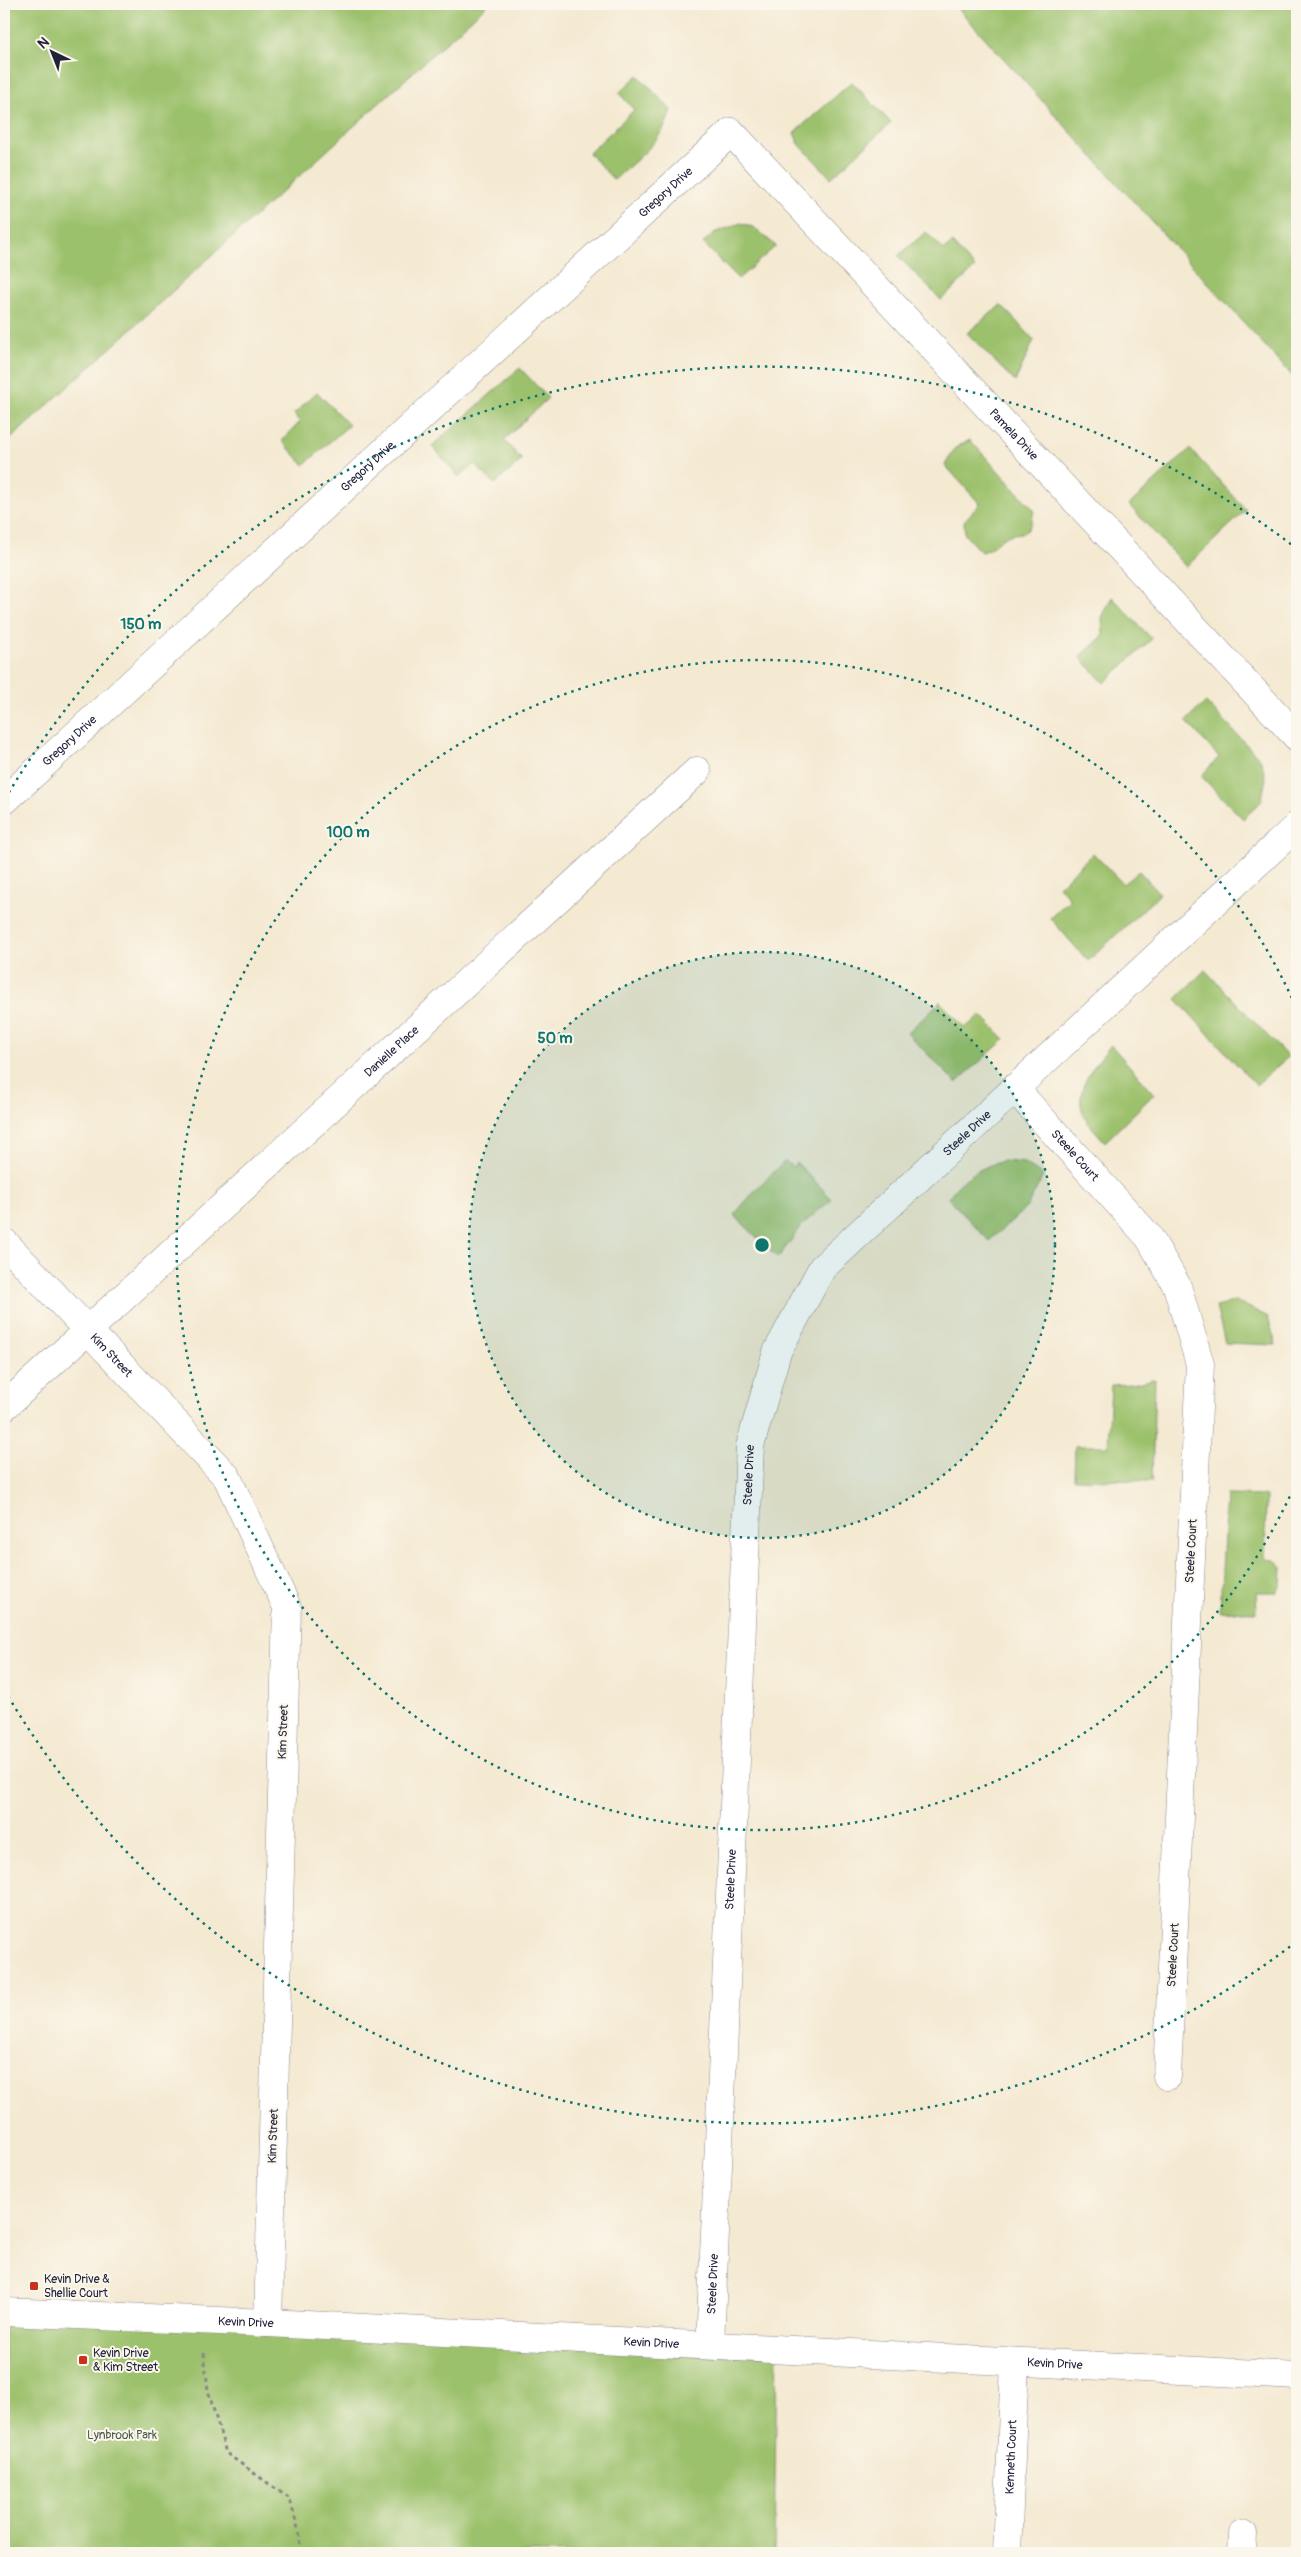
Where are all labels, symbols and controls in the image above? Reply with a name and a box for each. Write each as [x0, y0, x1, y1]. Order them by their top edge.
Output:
north arrow [28, 28, 78, 78]
text: N [34, 33, 53, 52]
street label: Gregory Drive [636, 164, 696, 221]
street label: Pamela Drive [986, 406, 1041, 464]
street label: Gregory Drive [338, 438, 398, 495]
text: 150 m [121, 615, 161, 634]
street label: Gregory Drive [40, 712, 100, 770]
text: 100 m [327, 823, 369, 842]
street label: Danielle Place [361, 1023, 422, 1081]
text: 50 m [538, 1029, 572, 1048]
street label: Steele Drive [940, 1107, 995, 1160]
street label: Steele Court [1048, 1127, 1102, 1185]
centre of rings [753, 1236, 771, 1254]
street label: Kim Street [87, 1330, 135, 1381]
street label: Steele Drive [740, 1444, 758, 1506]
street label: Steele Court [1182, 1518, 1201, 1583]
street label: Kim Street [275, 1704, 292, 1760]
street label: Steele Drive [722, 1849, 740, 1910]
street label: Steele Court [1164, 1922, 1183, 1987]
street label: Kim Street [265, 2108, 282, 2164]
street label: Steele Drive [704, 2253, 722, 2315]
place label: Kevin Drive & Shellie Court [44, 2272, 110, 2301]
marker: Kevin Drive & Shellie Court [28, 2280, 40, 2292]
street label: Kevin Drive [218, 2314, 274, 2331]
street label: Kevin Drive [623, 2334, 680, 2352]
place label: Kevin Drive & Kim Street [93, 2346, 158, 2375]
marker: Kevin Drive & Kim Street [77, 2354, 89, 2366]
street label: Kevin Drive [1027, 2355, 1083, 2373]
street label: Kenneth Court [1002, 2419, 1021, 2495]
park label: Lynbrook Park [87, 2428, 157, 2443]

